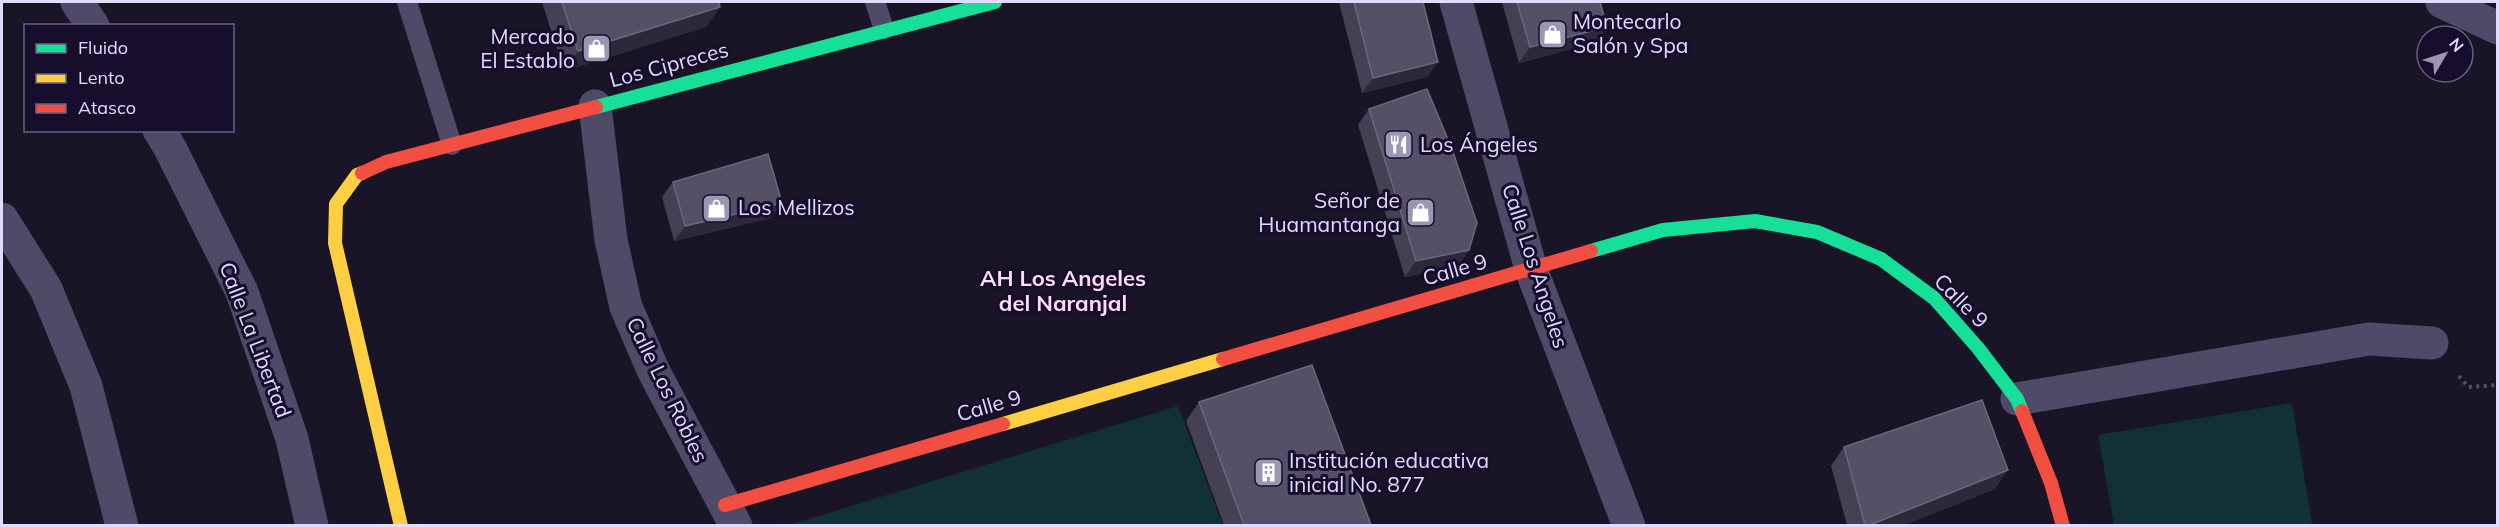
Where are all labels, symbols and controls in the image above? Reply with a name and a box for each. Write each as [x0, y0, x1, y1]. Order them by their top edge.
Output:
place label: Montecarlo Salón y Spa [1573, 8, 1688, 58]
shop icon: Montecarlo Salón y Spa [1536, 18, 1568, 50]
place label: Mercado El Establo [480, 23, 575, 73]
legend [24, 24, 234, 132]
north arrow [2415, 24, 2475, 84]
shop icon: Mercado El Establo [580, 33, 612, 65]
text: N [2445, 34, 2468, 56]
text: Fluido [78, 36, 128, 59]
street label: Los Cipreces [606, 36, 731, 92]
text: Lento [78, 66, 125, 89]
text: Atasco [78, 96, 136, 119]
restaurant icon: Los Ángeles [1383, 129, 1415, 161]
place label: Los Ángeles [1420, 131, 1538, 157]
street label: Calle Los Angeles [1497, 180, 1575, 351]
place label: Señor de Huamantanga [1258, 187, 1400, 237]
shop icon: Los Mellizos [701, 192, 733, 224]
place label: Los Mellizos [738, 194, 855, 220]
shop icon: Señor de Huamantanga [1405, 197, 1437, 229]
street label: Calle 9 [1419, 247, 1490, 291]
street label: Calle La Libertad [214, 258, 298, 421]
district label: AH Los Angeles del Naranjal [980, 264, 1146, 317]
street label: Calle 9 [1929, 268, 1994, 333]
street label: Calle Los Robles [621, 313, 714, 466]
street label: Calle 9 [953, 383, 1024, 427]
place label: Institución educativa inicial No. 877 [1289, 447, 1489, 497]
building icon: Institución educativa inicial No. 877 [1252, 457, 1284, 489]

